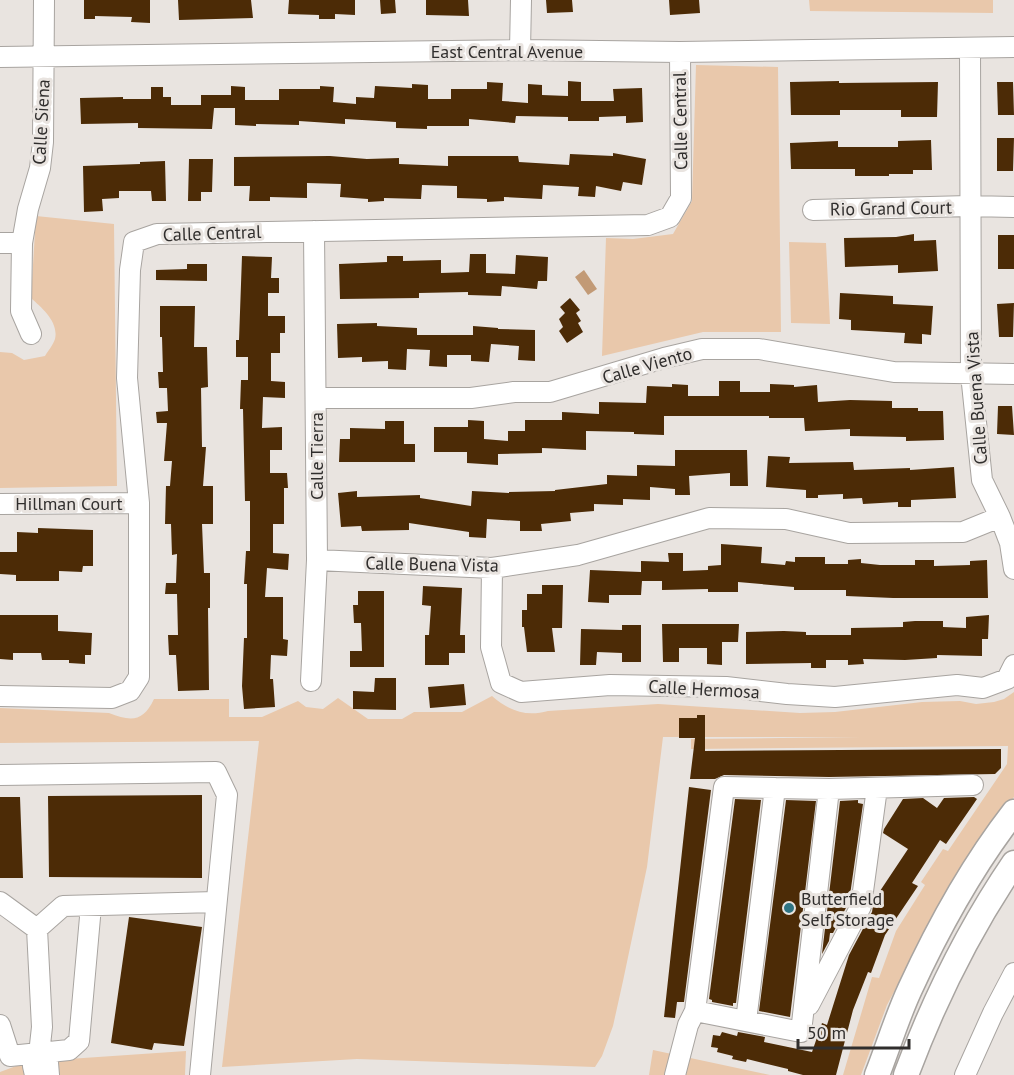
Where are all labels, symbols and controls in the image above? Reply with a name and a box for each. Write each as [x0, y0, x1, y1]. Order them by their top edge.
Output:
street label: East Central Avenue [431, 40, 583, 63]
street label: Calle Central [668, 71, 692, 170]
street label: Calle Siena [27, 79, 55, 165]
street label: Rio Grand Court [830, 195, 952, 221]
street label: Calle Central [162, 220, 262, 246]
street label: Calle Buena Vista [960, 331, 992, 465]
street label: Calle Viento [599, 341, 695, 389]
street label: Calle Tierra [305, 412, 328, 500]
street label: Hillman Court [15, 492, 123, 515]
street label: Calle Buena Vista [365, 551, 499, 577]
street label: Calle Hermosa [648, 675, 760, 703]
place label: Butterfield Self Storage [801, 887, 894, 931]
marker: Butterfield Self Storage [782, 901, 796, 915]
scale bar [798, 1012, 909, 1050]
text: 50 m [807, 1021, 846, 1044]

